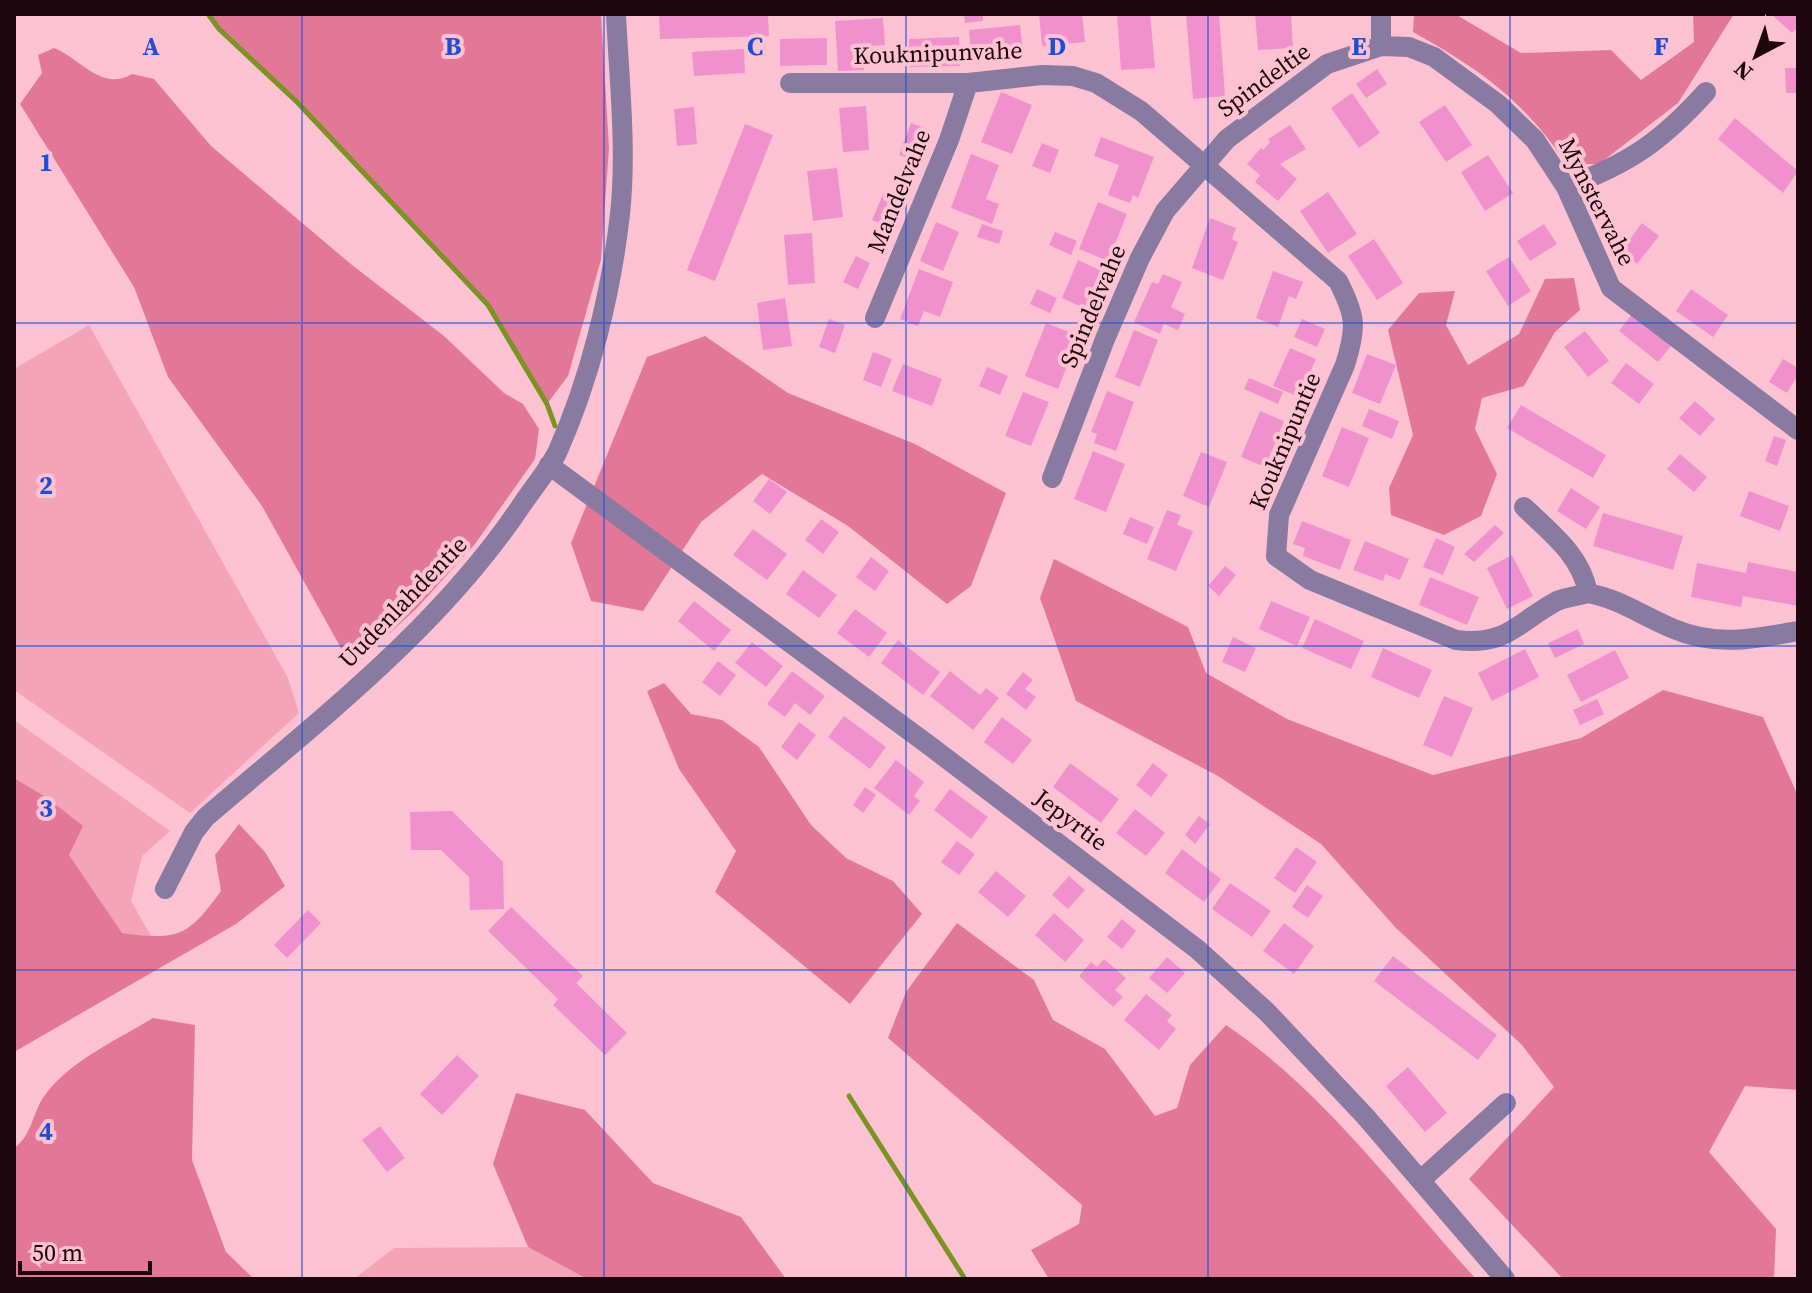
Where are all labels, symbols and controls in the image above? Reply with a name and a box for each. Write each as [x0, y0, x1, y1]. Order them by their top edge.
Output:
north arrow [1716, 16, 1796, 96]
text: A [142, 28, 160, 64]
text: B [445, 28, 462, 64]
text: C [747, 28, 763, 64]
text: D [1048, 28, 1066, 64]
text: E [1351, 28, 1367, 64]
text: F [1653, 28, 1669, 64]
street label: Kouknipunvahe [853, 33, 1023, 72]
street label: Spindeltie [1210, 35, 1317, 125]
text: N [1727, 55, 1759, 88]
street label: Mandelvahe [859, 124, 938, 258]
street label: Mynstervahe [1551, 132, 1644, 271]
text: 1 [39, 144, 53, 180]
street label: Spindelvahe [1052, 239, 1133, 372]
street label: Kouknipuntie [1241, 367, 1328, 515]
text: 2 [39, 467, 53, 503]
street label: Uudenlahdentie [331, 528, 474, 675]
street label: Jepyrtie [1027, 780, 1115, 858]
text: 3 [39, 790, 53, 826]
text: 4 [39, 1113, 53, 1149]
scale bar [20, 1225, 150, 1275]
text: 50 m [32, 1236, 83, 1269]

